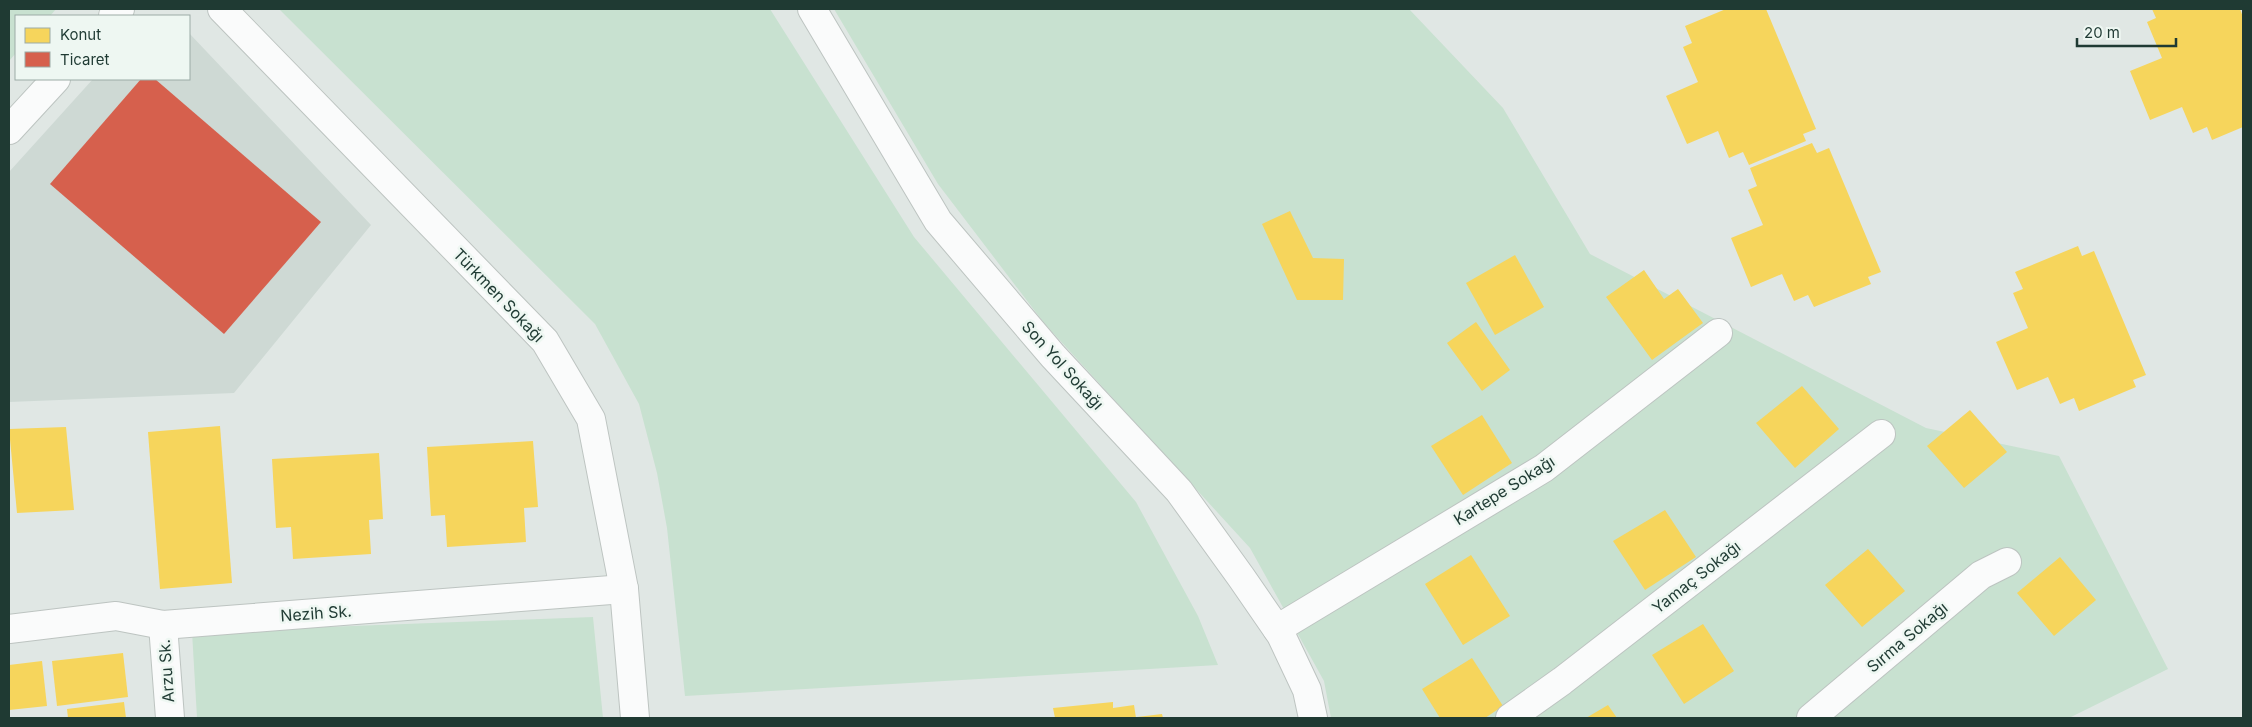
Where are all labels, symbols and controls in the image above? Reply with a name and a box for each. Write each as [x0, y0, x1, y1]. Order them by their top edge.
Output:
legend [15, 15, 190, 80]
scale bar [2077, 15, 2176, 47]
text: 20 m [2084, 23, 2120, 42]
text: Konut [60, 25, 101, 44]
text: Ticaret [60, 50, 110, 69]
street label: Türkmen Sokağı [449, 244, 549, 346]
street label: Son Yol Sokağı [1018, 316, 1108, 414]
street label: Kartepe Sokağı [1450, 451, 1558, 529]
street label: Yamaç Sokağı [1648, 536, 1744, 618]
street label: Sırma Sokağı [1863, 597, 1951, 677]
street label: Nezih Sk. [280, 601, 352, 625]
street label: Arzu Sk. [154, 639, 178, 703]

